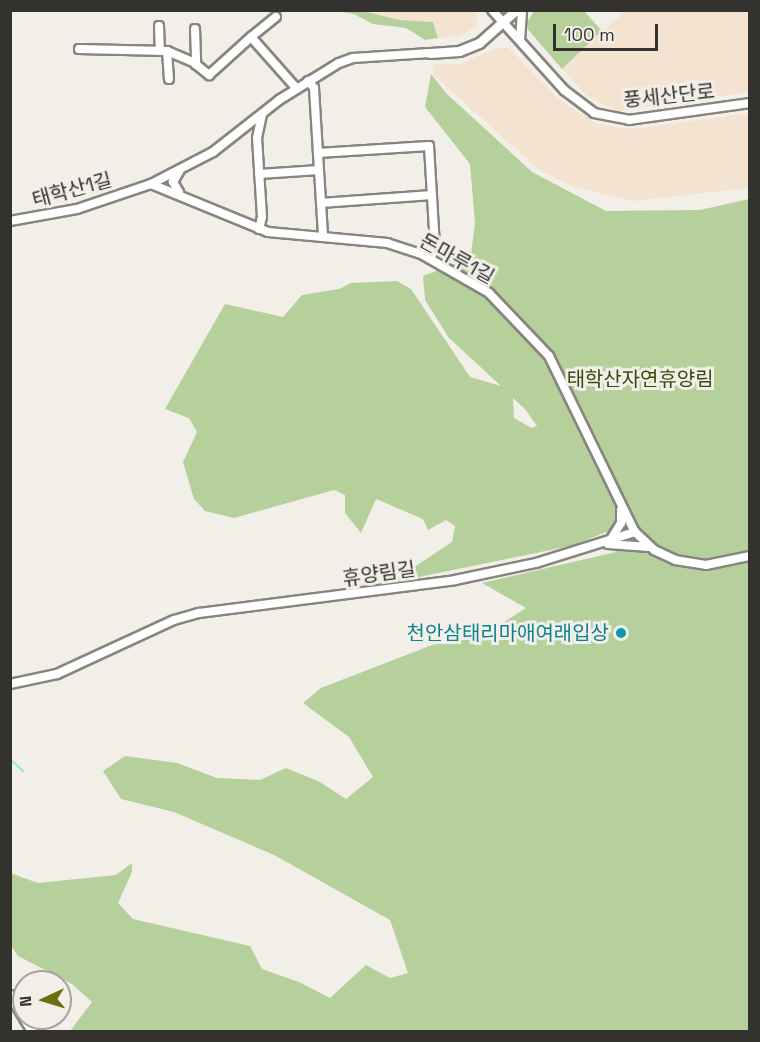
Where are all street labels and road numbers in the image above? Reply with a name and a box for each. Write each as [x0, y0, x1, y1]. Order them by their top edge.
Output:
street label: 풍세산단로 [622, 79, 716, 113]
street label: 태학산1길 [29, 168, 115, 212]
street label: 돈마루1길 [415, 229, 499, 289]
street label: 휴양림길 [341, 557, 417, 591]

